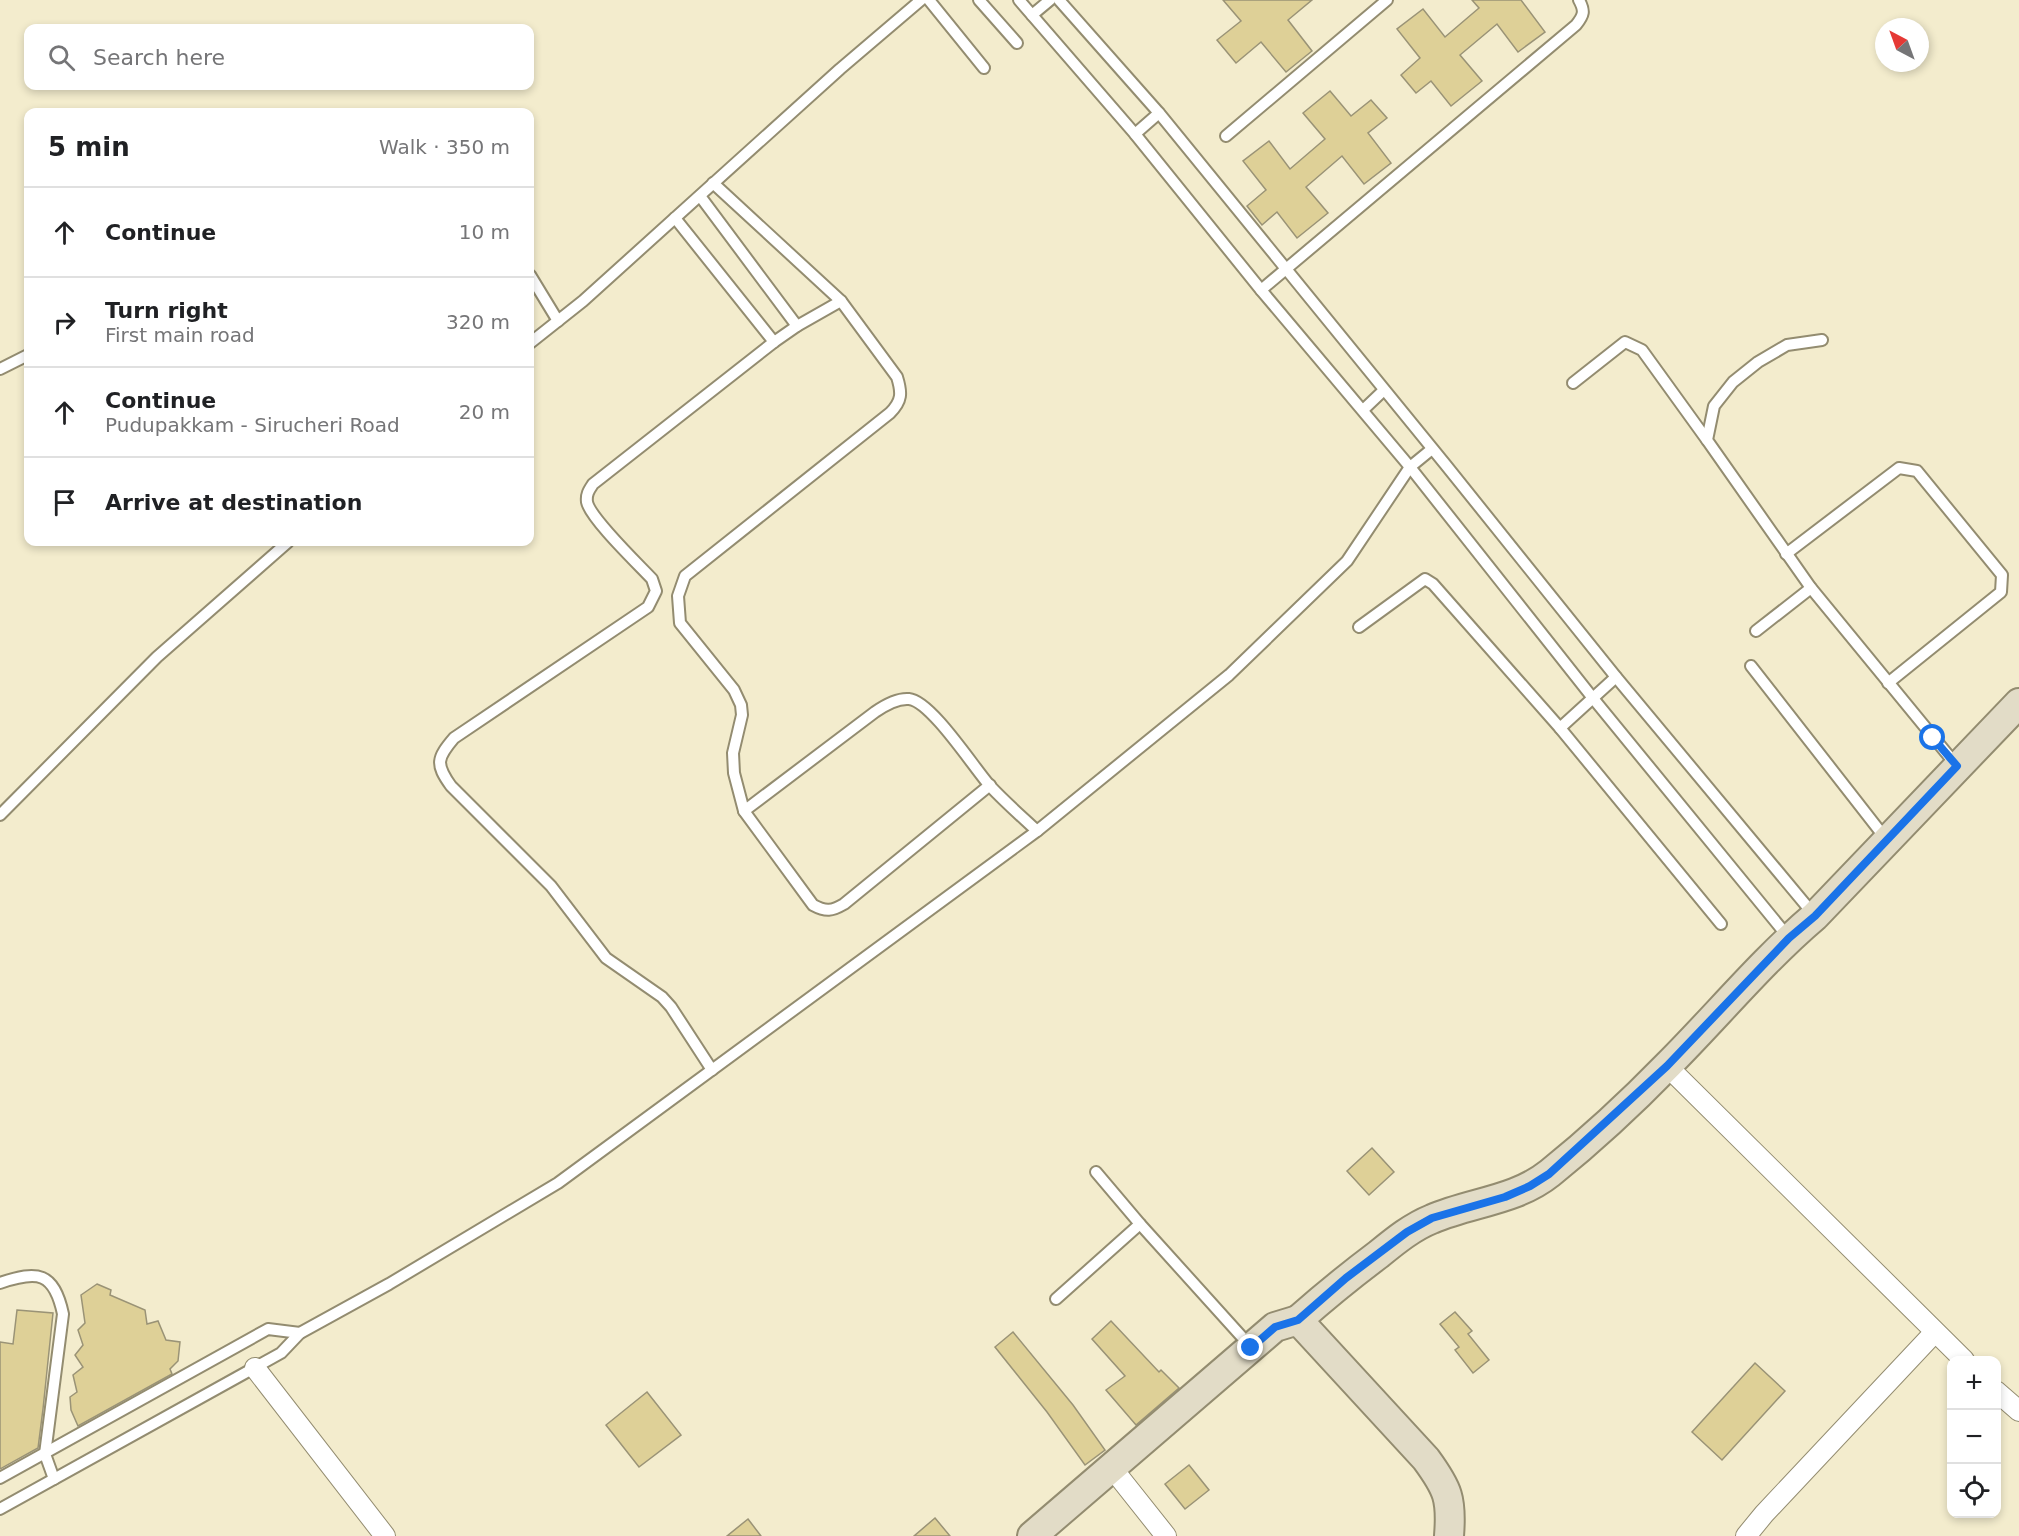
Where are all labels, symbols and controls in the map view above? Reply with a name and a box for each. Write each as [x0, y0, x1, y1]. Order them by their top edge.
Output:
north arrow [1875, 18, 1929, 72]
search box [24, 24, 534, 90]
icon: search [45, 41, 78, 74]
text: Search here [93, 45, 225, 70]
text: 5 min [48, 132, 130, 162]
text: Walk · 350 m [379, 135, 510, 159]
icon: ahead [48, 216, 81, 249]
text: Continue [105, 220, 216, 245]
text: 10 m [459, 220, 510, 244]
text: Turn right [105, 298, 228, 323]
icon: right [48, 306, 81, 339]
text: 320 m [446, 310, 510, 334]
text: First main road [105, 323, 255, 347]
text: Continue [105, 388, 216, 413]
icon: ahead [48, 396, 81, 429]
text: 20 m [459, 400, 510, 424]
text: Pudupakkam - Sirucheri Road [105, 413, 400, 437]
icon: arrive [48, 486, 81, 519]
text: Arrive at destination [105, 490, 362, 515]
route start [1919, 724, 1945, 750]
route end [1237, 1334, 1263, 1360]
map controls [1947, 1356, 2001, 1518]
button: + [1947, 1356, 2001, 1410]
button: − [1947, 1410, 2001, 1464]
button: locate [1947, 1464, 2001, 1518]

